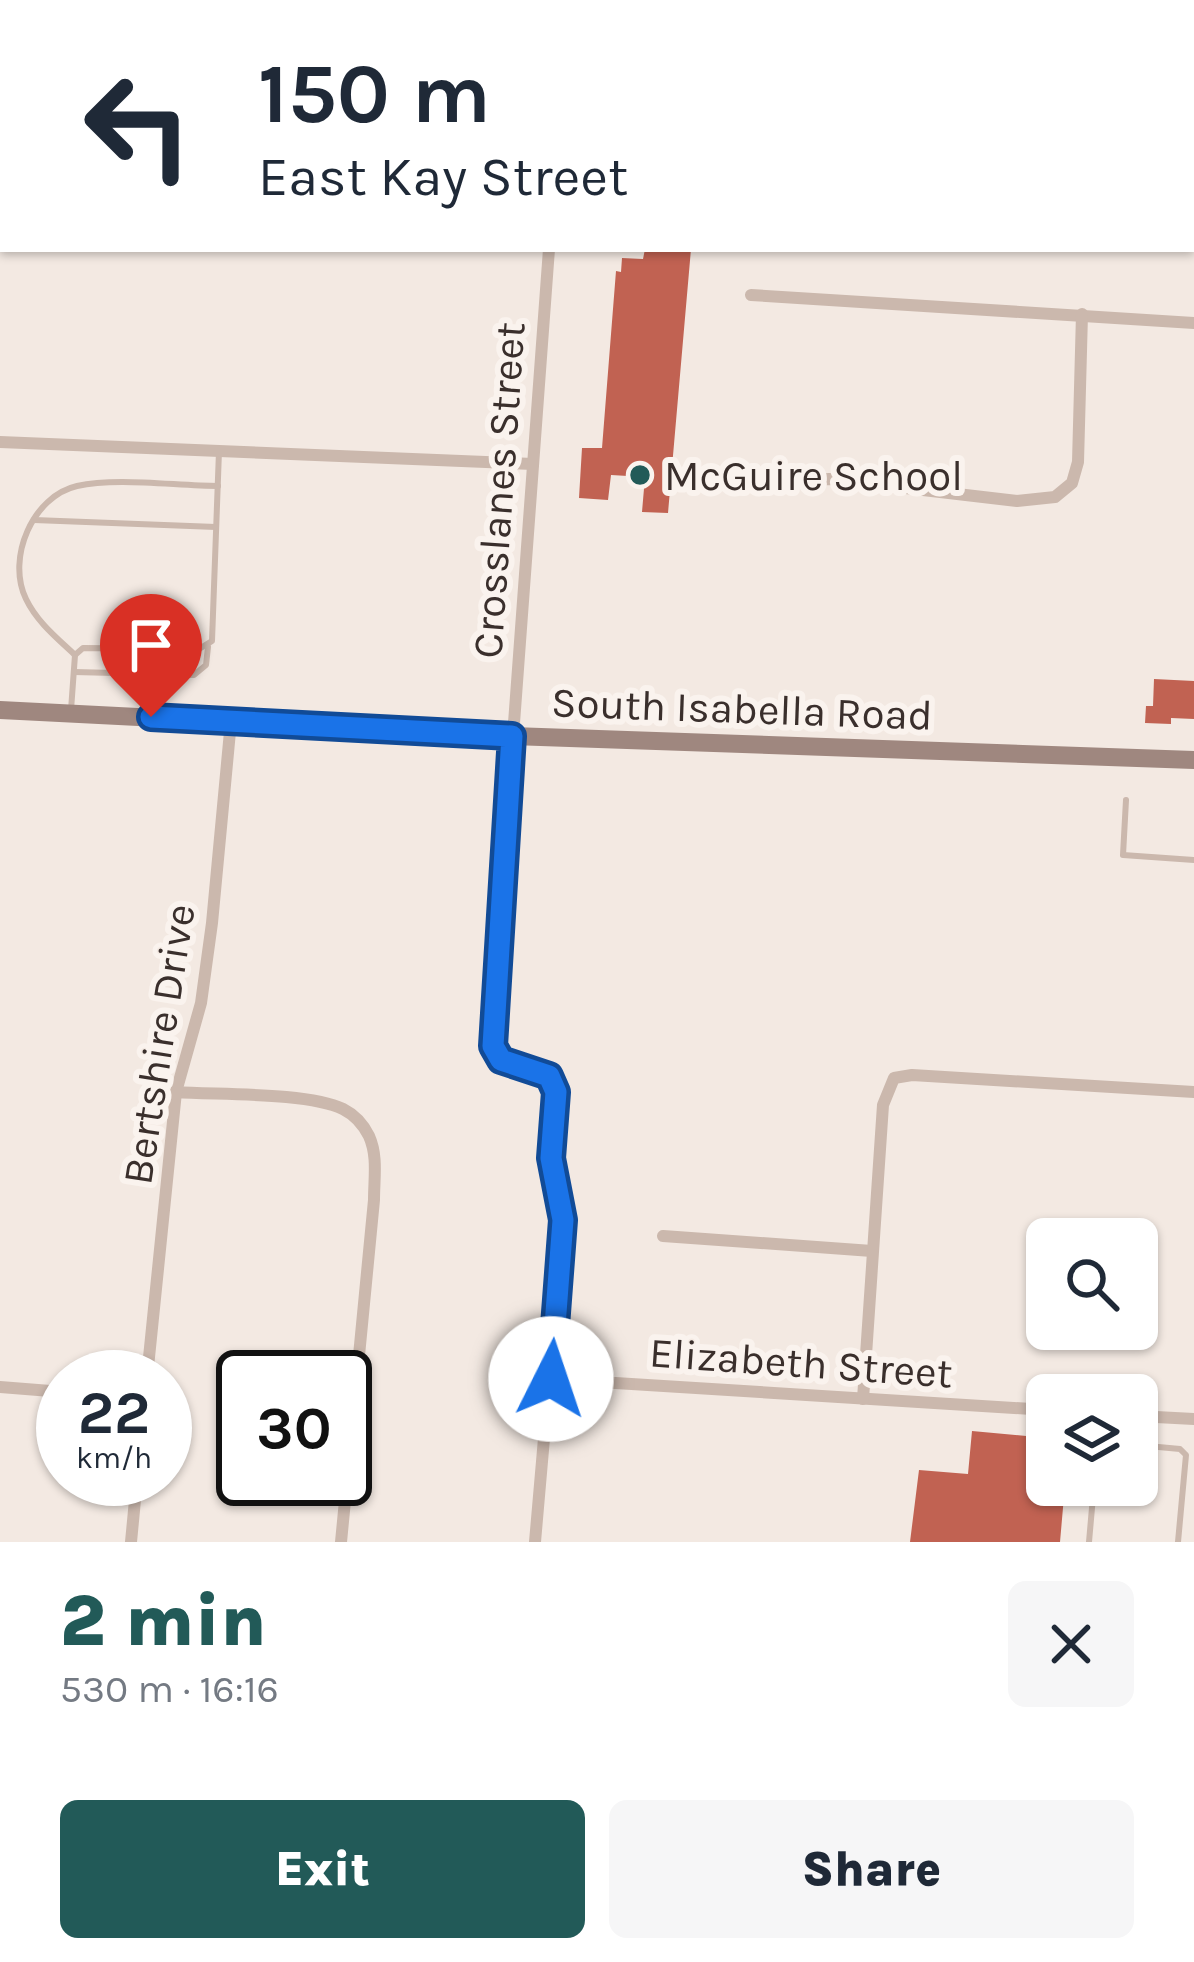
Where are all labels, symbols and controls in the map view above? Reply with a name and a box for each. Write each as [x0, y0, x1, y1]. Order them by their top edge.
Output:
text: 150 m [258, 45, 491, 143]
icon: left [60, 48, 216, 204]
text: East Kay Street [258, 145, 628, 209]
street label: Crosslanes Street [462, 320, 536, 660]
place label: McGuire School [664, 451, 963, 501]
marker: McGuire School [627, 462, 653, 488]
pin [100, 594, 202, 717]
icon: arrive [118, 612, 184, 678]
street label: South Isabella Road [550, 677, 934, 741]
street label: Bertshire Drive [112, 900, 206, 1188]
map controls [1026, 1218, 1158, 1506]
button: search [1026, 1218, 1158, 1350]
position arrow [488, 1316, 614, 1442]
street label: Elizabeth Street [648, 1327, 954, 1399]
speed limit sign: 30 [216, 1350, 372, 1506]
button: layers [1026, 1374, 1158, 1506]
text: 22 [78, 1378, 150, 1448]
text: km/h [76, 1440, 152, 1476]
text: 2 min [60, 1579, 266, 1663]
button: close [1008, 1581, 1134, 1707]
text: 530 m · 16:16 [60, 1666, 279, 1712]
button: Exit [60, 1800, 585, 1938]
button: Share [609, 1800, 1134, 1938]

